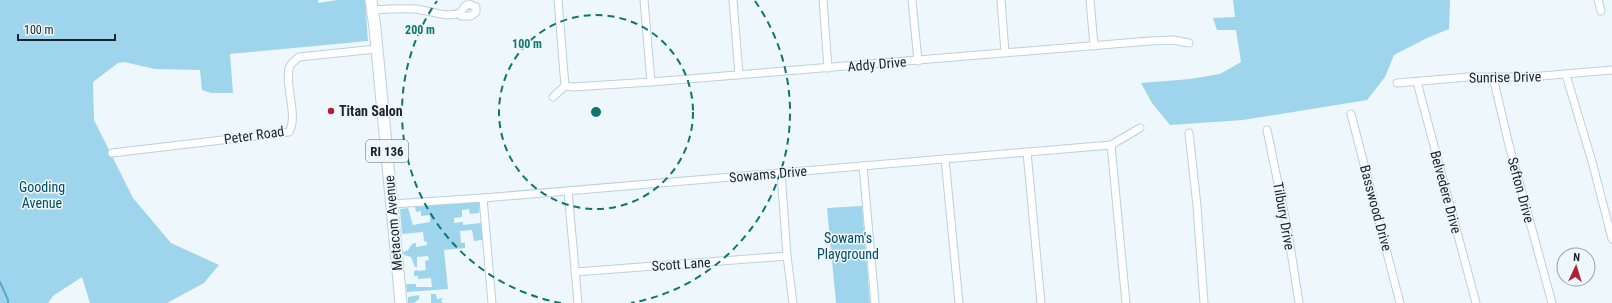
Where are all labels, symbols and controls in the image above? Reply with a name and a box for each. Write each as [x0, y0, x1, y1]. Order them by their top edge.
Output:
scale bar [18, 16, 115, 42]
text: 100 m [24, 23, 54, 37]
text: 200 m [405, 23, 435, 37]
text: 100 m [512, 37, 542, 51]
street label: Addy Drive [847, 53, 907, 75]
street label: Sunrise Drive [1469, 68, 1542, 86]
place label: Titan Salon [339, 103, 403, 119]
centre of rings [589, 105, 603, 119]
marker: Titan Salon [326, 106, 336, 116]
street label: Peter Road [223, 123, 285, 147]
road number: RI 136 [366, 140, 408, 162]
street label: Belvedere Drive [1427, 149, 1465, 236]
street label: Sefton Drive [1505, 155, 1538, 225]
street label: Sowams Drive [728, 163, 808, 185]
street label: Basswood Drive [1357, 163, 1395, 253]
street label: Metacom Avenue [381, 174, 405, 271]
park label: Gooding Avenue [19, 179, 65, 211]
street label: Tilbury Drive [1270, 181, 1298, 252]
park label: Sowam's Playground [817, 230, 879, 262]
north arrow [1556, 247, 1596, 287]
text: N [1573, 251, 1581, 264]
street label: Scott Lane [651, 254, 711, 274]

